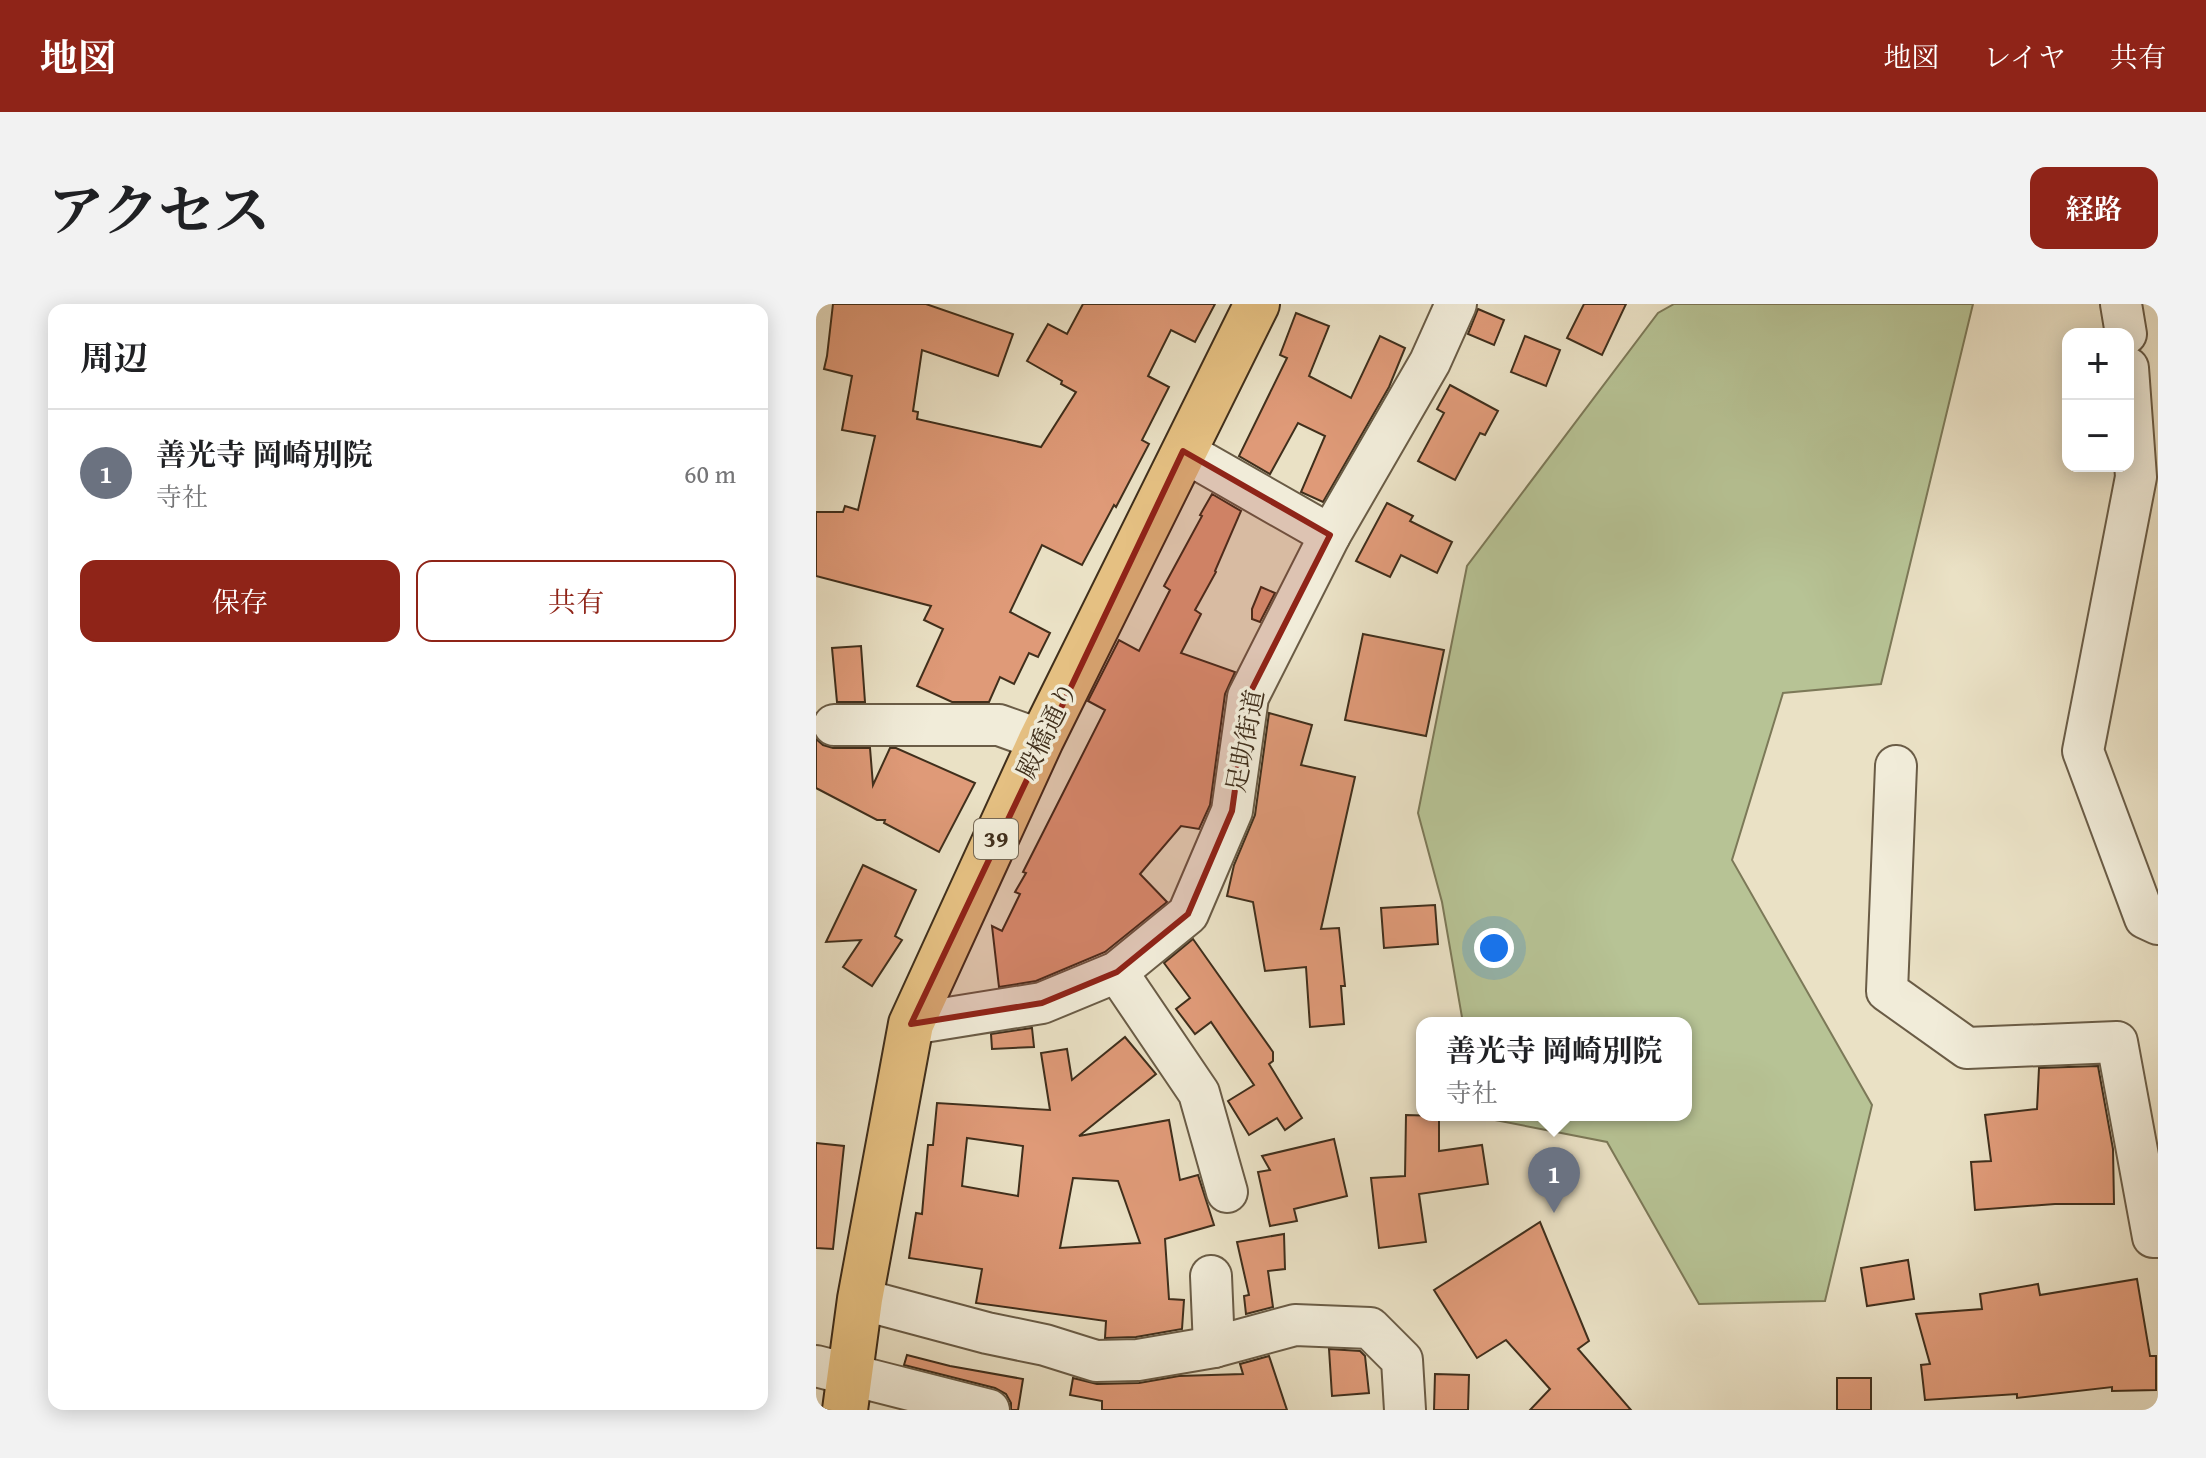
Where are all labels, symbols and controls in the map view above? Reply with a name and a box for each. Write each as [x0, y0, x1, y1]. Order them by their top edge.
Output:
text: 地図 [40, 29, 116, 85]
text: 地図 [1883, 36, 1939, 77]
text: レイヤ [1983, 36, 2066, 77]
text: 共有 [2110, 36, 2166, 77]
button: 経路 [2030, 167, 2158, 249]
text: アクセス [48, 168, 270, 251]
map controls [2062, 328, 2134, 472]
button: + [2062, 328, 2134, 400]
text: 周辺 [80, 333, 148, 382]
button: − [2062, 400, 2134, 472]
text: 善光寺 岡崎別院 [156, 432, 373, 476]
text: 1 [99, 454, 113, 493]
text: 60 m [684, 454, 736, 493]
text: 寺社 [156, 477, 208, 516]
button: 保存 [80, 560, 400, 642]
button: 共有 [416, 560, 736, 642]
street label: 殿橋通り [1006, 674, 1087, 785]
street label: 足助街道 [1215, 686, 1274, 796]
road number: 39 [974, 819, 1018, 859]
your location [1474, 928, 1514, 968]
popup [1416, 1017, 1692, 1121]
text: 善光寺 岡崎別院 [1446, 1028, 1662, 1072]
text: 寺社 [1446, 1073, 1498, 1112]
pin: 1 [1528, 1147, 1580, 1213]

